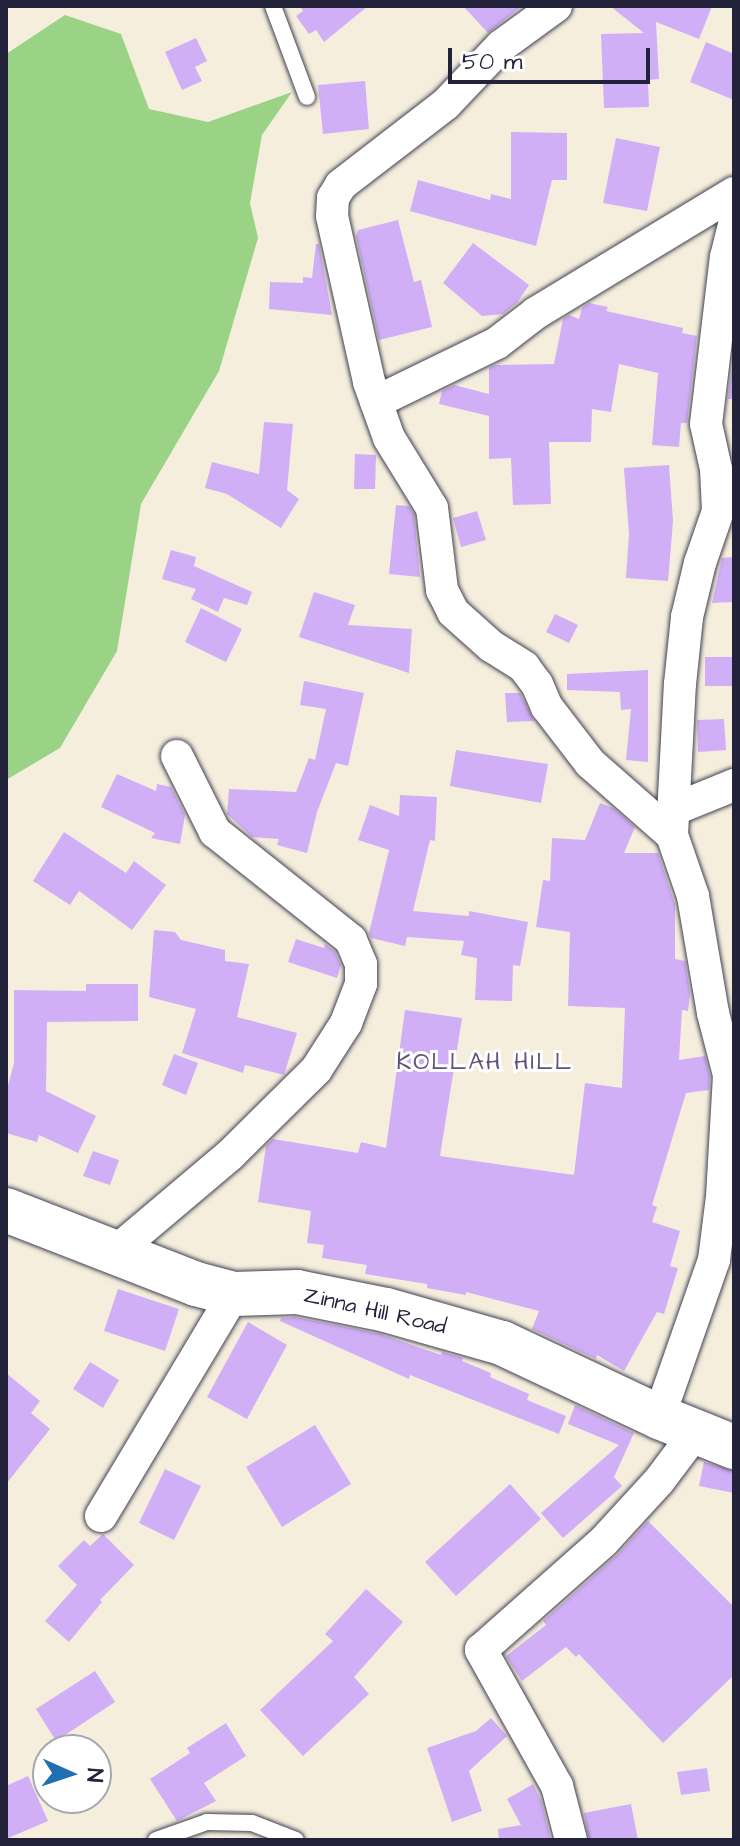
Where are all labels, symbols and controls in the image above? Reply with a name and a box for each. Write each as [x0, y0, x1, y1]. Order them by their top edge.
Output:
scale bar [452, 32, 654, 82]
text: 50 m [462, 45, 522, 79]
district label: KOLLAH HILL [397, 1049, 573, 1077]
street label: Zinna Hill Road [301, 1282, 449, 1340]
north arrow [32, 1734, 112, 1814]
text: N [79, 1767, 110, 1783]

